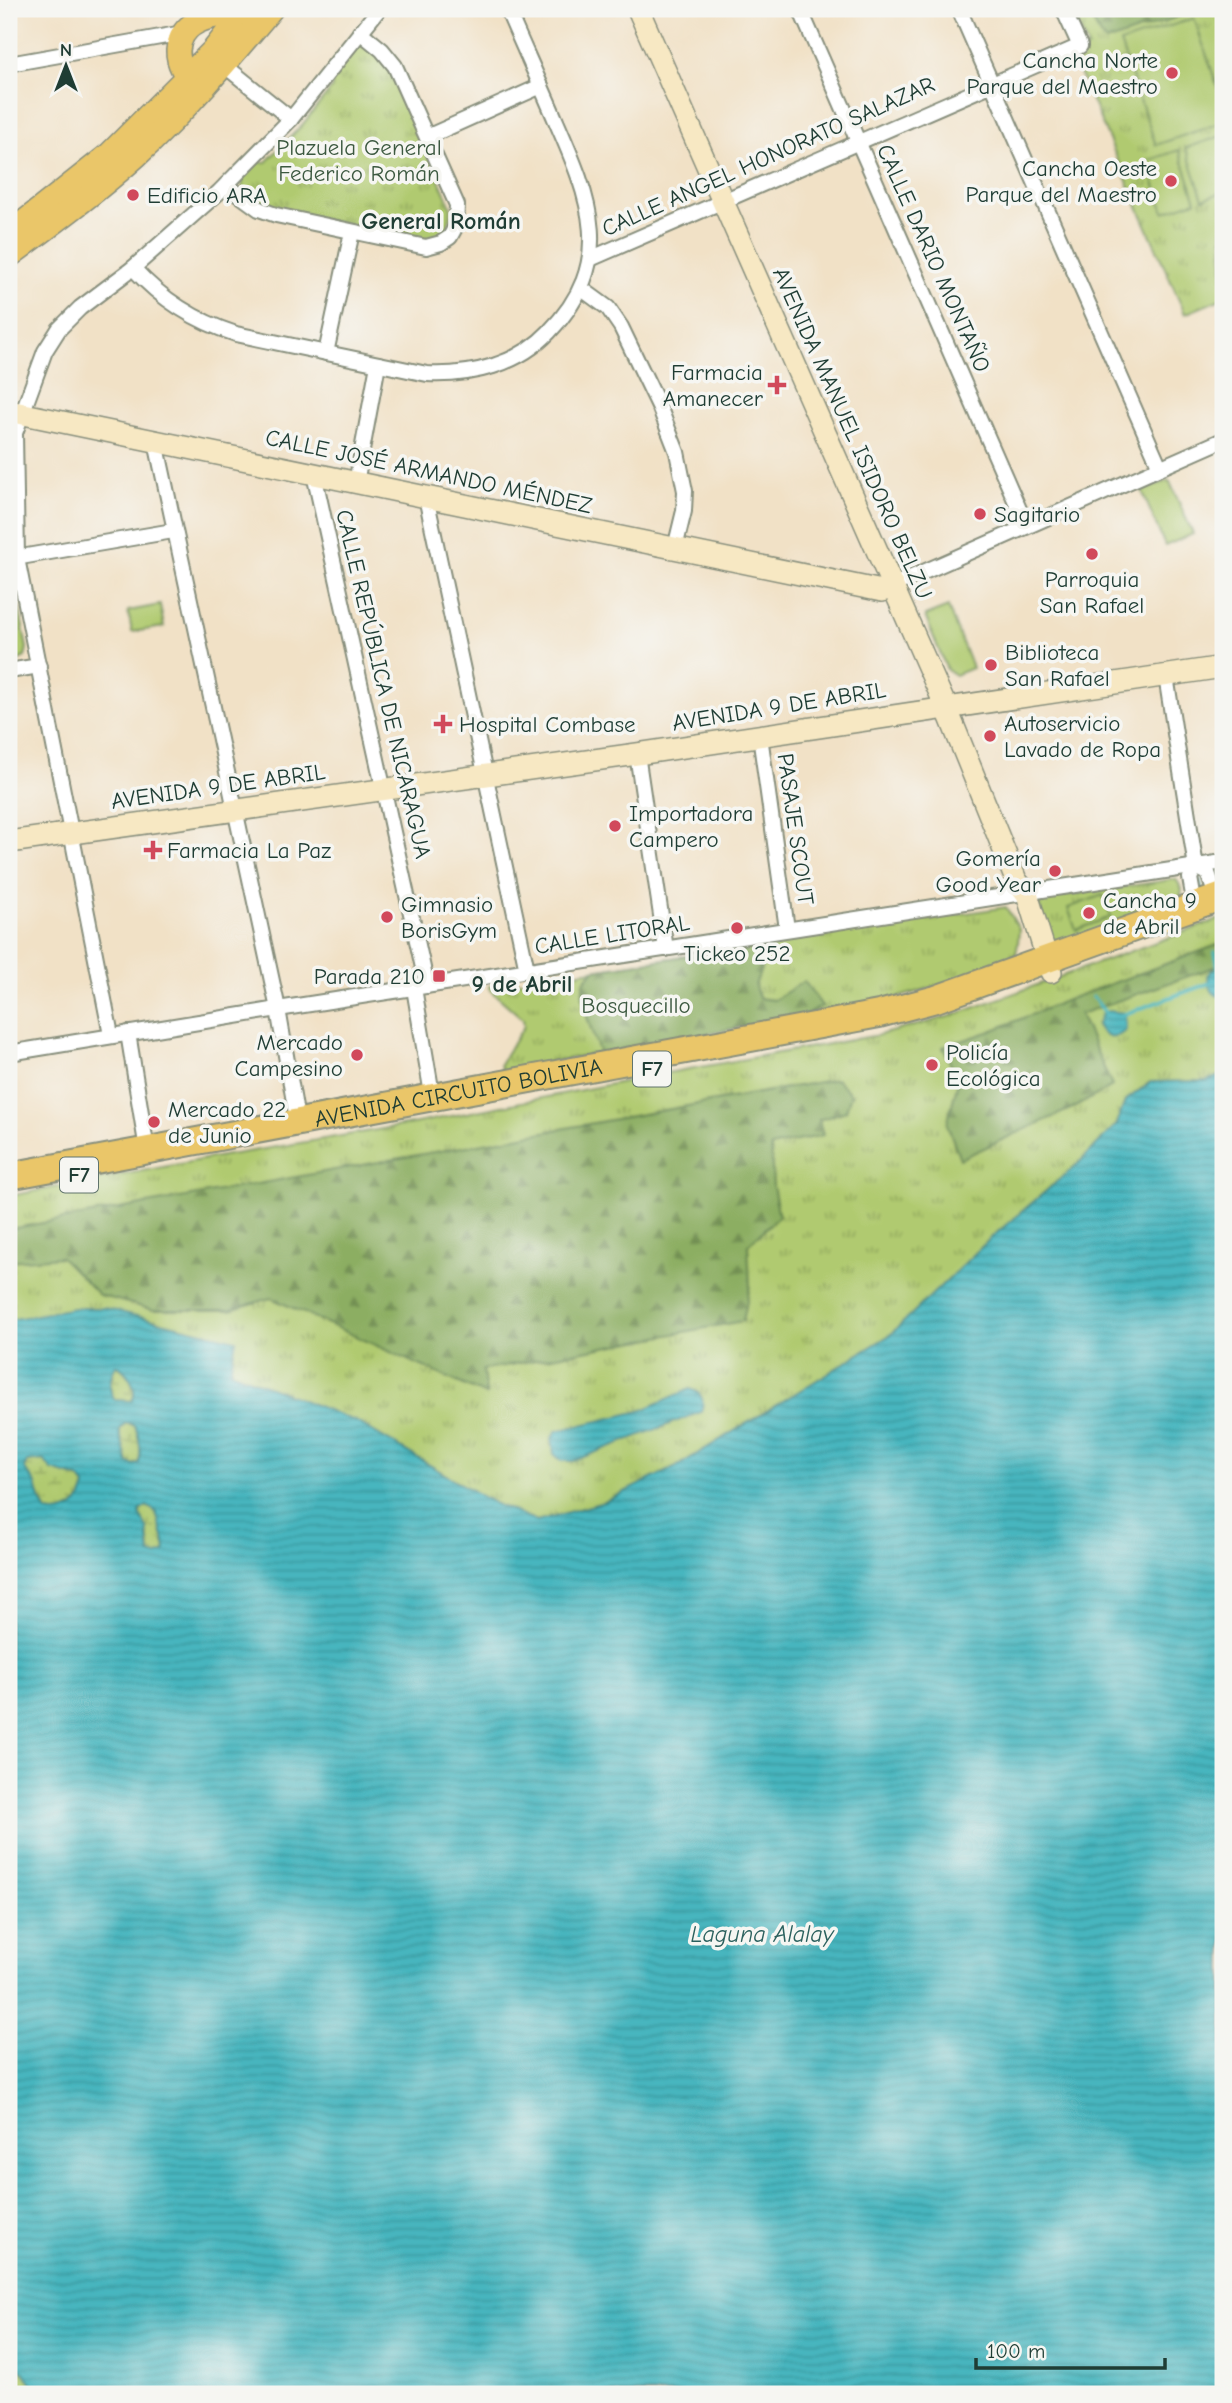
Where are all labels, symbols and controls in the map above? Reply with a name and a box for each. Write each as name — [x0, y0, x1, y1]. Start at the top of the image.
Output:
north arrow — [32, 32, 102, 102]
text: N — [60, 39, 72, 61]
place label: Cancha Norte Parque del Maestro — [967, 47, 1158, 100]
marker: Cancha Norte Parque del Maestro — [1164, 65, 1180, 81]
street label: CALLE ANGEL HONORATO SALAZAR — [598, 71, 939, 242]
park label: Plazuela General Federico Román — [276, 134, 442, 187]
street label: CALLE DARIO MONTAÑO — [871, 140, 996, 376]
place label: Cancha Oeste Parque del Maestro — [966, 155, 1157, 208]
marker: Cancha Oeste Parque del Maestro — [1163, 173, 1179, 189]
place label: Edificio ARA — [147, 182, 267, 209]
marker: Edificio ARA — [125, 187, 141, 203]
district label: General Román — [361, 207, 521, 235]
street label: AVENIDA MANUEL ISIDORO BELZU — [767, 263, 938, 603]
place label: Farmacia Amanecer — [663, 359, 764, 412]
marker: Farmacia Amanecer — [769, 377, 785, 393]
street label: CALLE JOSÉ ARMANDO MÉNDEZ — [263, 424, 595, 519]
place label: Sagitario — [994, 501, 1080, 528]
marker: Sagitario — [972, 506, 988, 522]
street label: CALLE REPÚBLICA DE NICARAGUA — [330, 507, 437, 861]
marker: Parroquia San Rafael — [1084, 546, 1100, 562]
place label: Parroquia San Rafael — [1040, 566, 1144, 619]
place label: Biblioteca San Rafael — [1005, 639, 1110, 692]
marker: Biblioteca San Rafael — [983, 657, 999, 673]
street label: AVENIDA 9 DE ABRIL — [670, 676, 888, 737]
place label: Autoservicio Lavado de Ropa — [1004, 710, 1161, 763]
place label: Hospital Combase — [459, 711, 636, 738]
marker: Hospital Combase — [433, 714, 453, 734]
marker: Autoservicio Lavado de Ropa — [982, 728, 998, 744]
street label: PASAJE SCOUT — [771, 751, 820, 907]
street label: AVENIDA 9 DE ABRIL — [109, 758, 327, 815]
place label: Importadora Campero — [629, 800, 753, 853]
marker: Importadora Campero — [607, 818, 623, 834]
place label: Farmacia La Paz — [167, 837, 331, 864]
marker: Farmacia La Paz — [145, 842, 161, 858]
place label: Gomería Good Year — [936, 845, 1042, 898]
marker: Gomería Good Year — [1047, 863, 1063, 879]
place label: Cancha 9 de Abril — [1103, 887, 1197, 940]
place label: Gimnasio BorisGym — [401, 891, 497, 944]
marker: Cancha 9 de Abril — [1081, 905, 1097, 921]
marker: Gimnasio BorisGym — [379, 909, 395, 925]
street label: CALLE LITORAL — [533, 909, 692, 960]
marker: Tickeo 252 — [729, 920, 745, 936]
place label: Tickeo 252 — [684, 940, 790, 967]
place label: Parada 210 — [314, 963, 425, 990]
marker: Parada 210 — [431, 968, 447, 984]
district label: 9 de Abril — [472, 970, 572, 998]
park label: Bosquecillo — [581, 992, 691, 1019]
place label: Mercado Campesino — [235, 1029, 343, 1082]
place label: Policía Ecológica — [946, 1039, 1041, 1092]
marker: Mercado Campesino — [349, 1047, 365, 1063]
road number: F7 — [633, 1052, 671, 1086]
street label: AVENIDA CIRCUITO BOLIVIA — [312, 1053, 604, 1133]
marker: Policía Ecológica — [924, 1057, 940, 1073]
place label: Mercado 22 de Junio — [168, 1096, 286, 1149]
marker: Mercado 22 de Junio — [146, 1114, 162, 1130]
road number: F7 — [60, 1158, 98, 1192]
water label: Laguna Alalay — [691, 1920, 835, 1948]
scale bar — [976, 2326, 1166, 2370]
text: 100 m — [987, 2339, 1045, 2363]

